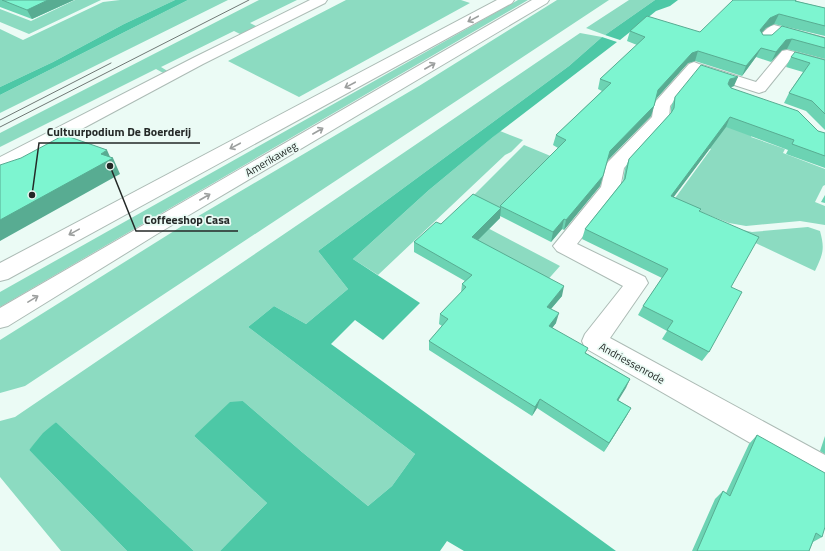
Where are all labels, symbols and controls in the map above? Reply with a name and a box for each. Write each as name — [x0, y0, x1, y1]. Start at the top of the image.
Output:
one-way arrow — [467, 15, 479, 23]
one-way arrow — [424, 62, 435, 70]
one-way arrow — [344, 82, 356, 89]
callout: Cultuurpodium De Boerderij — [39, 119, 200, 143]
text: Cultuurpodium De Boerderij — [47, 122, 191, 141]
one-way arrow — [312, 127, 324, 135]
street label: Amerikaweg — [242, 137, 300, 180]
one-way arrow — [229, 143, 241, 151]
one-way arrow — [199, 192, 211, 200]
callout: Coffeeshop Casa — [136, 207, 238, 231]
text: Coffeeshop Casa — [144, 210, 230, 229]
one-way arrow — [68, 229, 80, 237]
one-way arrow — [27, 294, 39, 302]
street label: Andriessenrode — [596, 338, 668, 388]

